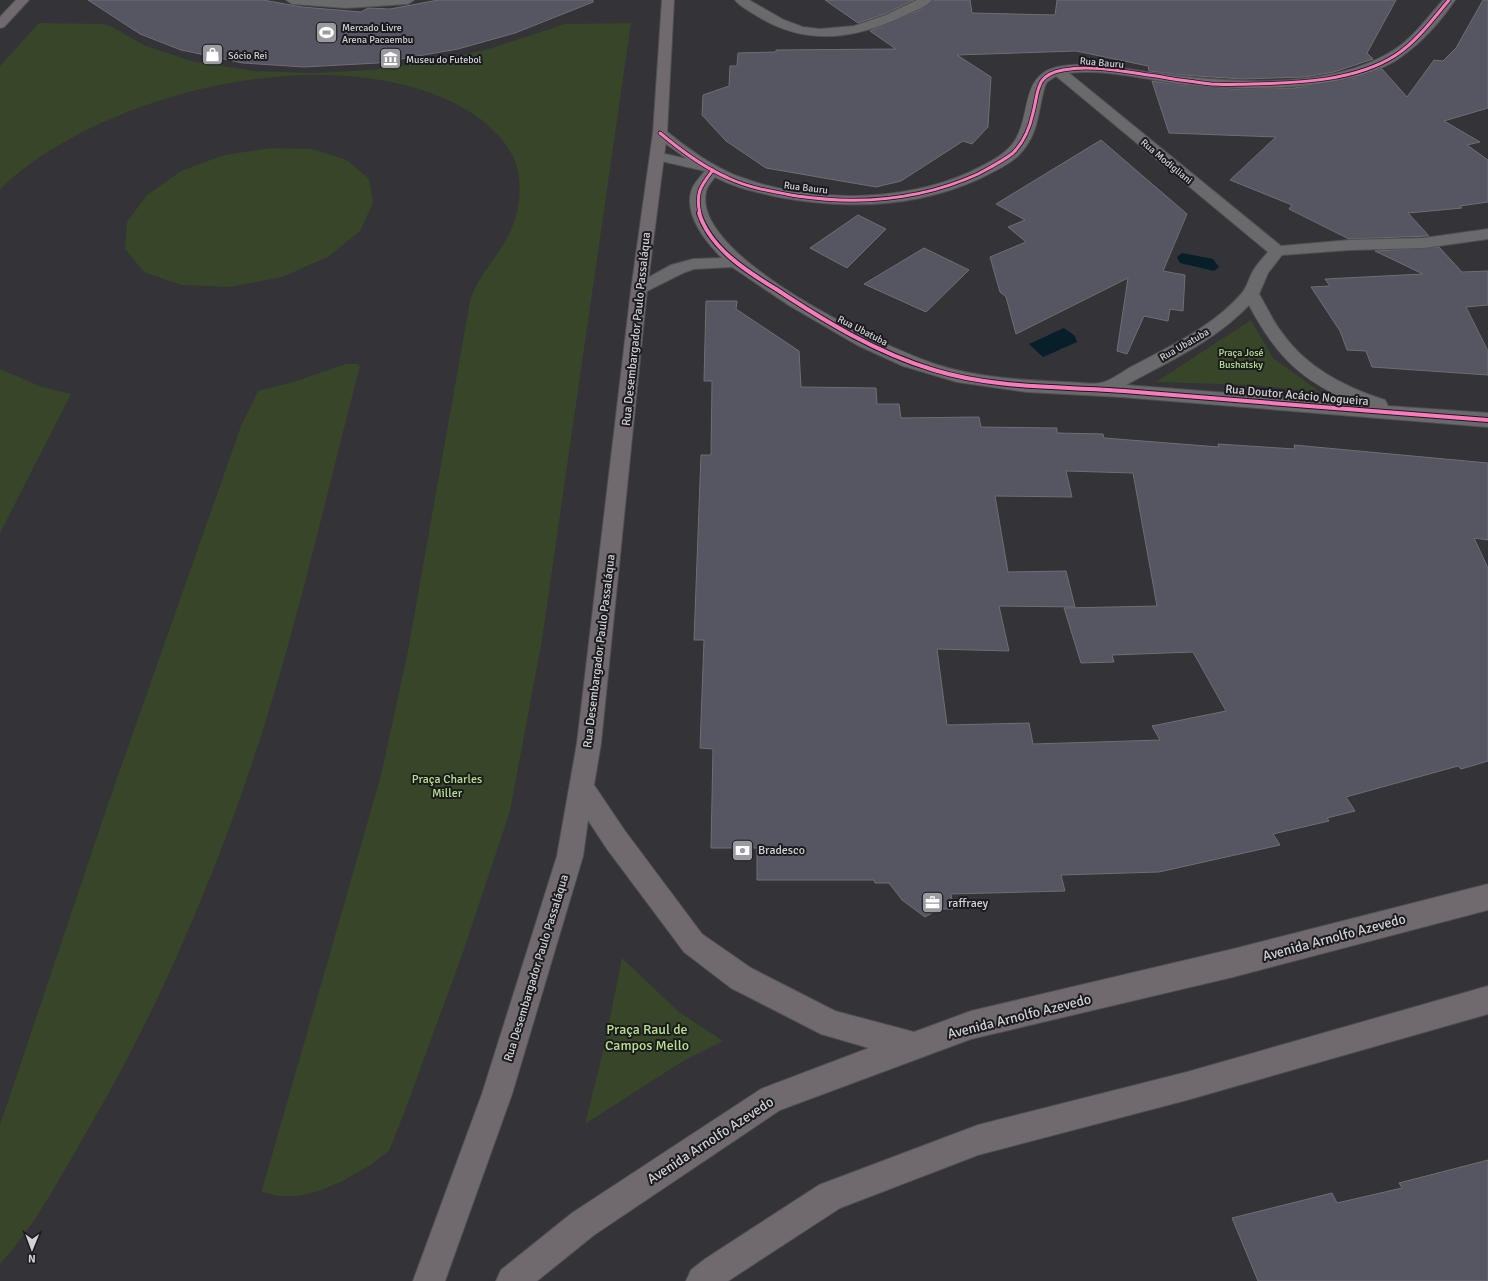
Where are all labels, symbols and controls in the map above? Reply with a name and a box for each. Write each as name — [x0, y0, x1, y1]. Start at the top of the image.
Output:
sports icon: Mercado Livre Arena Pacaembu — [313, 20, 339, 46]
place label: Mercado Livre Arena Pacaembu — [342, 22, 413, 46]
shop icon: Sócio Rei — [199, 42, 225, 68]
museum icon: Museu do Futebol — [378, 46, 404, 72]
place label: Sócio Rei — [228, 50, 267, 62]
place label: Museu do Futebol — [406, 54, 482, 66]
street label: Rua Bauru — [1079, 55, 1124, 71]
street label: Rua Modigliani — [1138, 137, 1195, 187]
street label: Rua Bauru — [783, 179, 829, 197]
street label: Rua Desembargador Paulo Passaláqua — [619, 231, 654, 427]
street label: Rua Ubatuba — [835, 313, 890, 349]
street label: Rua Ubatuba — [1158, 326, 1211, 364]
park label: Praça José Bushatsky — [1218, 347, 1264, 371]
street label: Rua Doutor Acácio Nogueira — [1225, 382, 1369, 409]
street label: Rua Desembargador Paulo Passaláqua — [580, 553, 619, 749]
park label: Praça Charles Miller — [412, 772, 482, 801]
bank icon: Bradesco — [730, 837, 756, 863]
place label: Bradesco — [758, 843, 805, 858]
street label: Rua Desembargador Paulo Passaláqua — [501, 873, 572, 1064]
office icon: raffraey — [919, 890, 945, 916]
place label: raffraey — [948, 896, 989, 911]
street label: Avenida Arnolfo Azevedo — [1261, 910, 1408, 965]
street label: Avenida Arnolfo Azevedo — [946, 990, 1093, 1043]
park label: Praça Raul de Campos Mello — [605, 1021, 689, 1054]
street label: Avenida Arnolfo Azevedo — [644, 1093, 777, 1188]
north arrow — [12, 1229, 52, 1269]
text: N — [28, 1252, 36, 1265]

